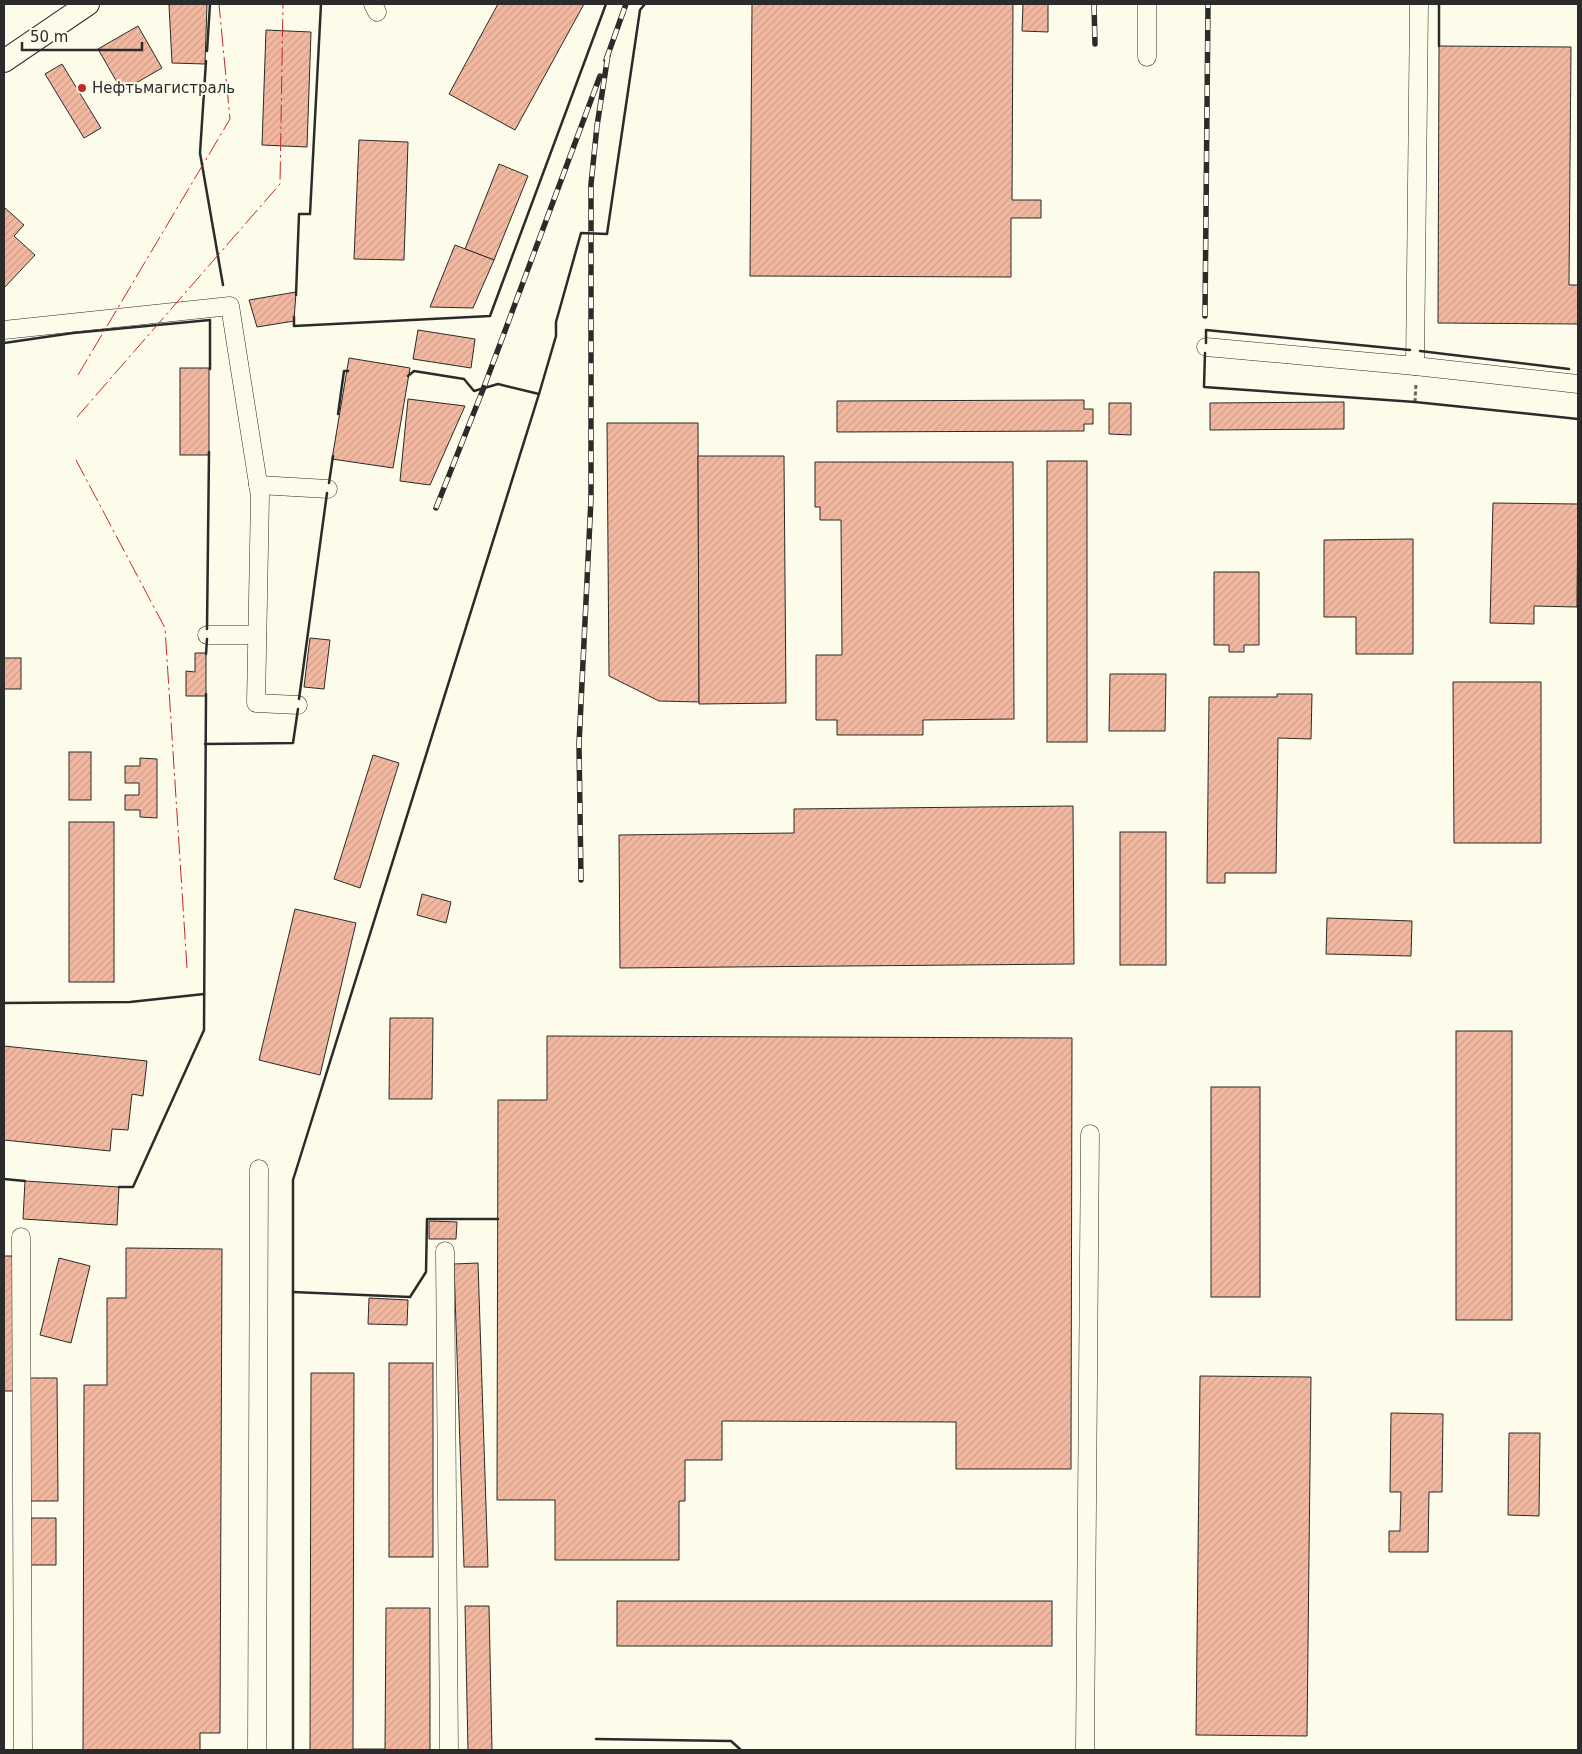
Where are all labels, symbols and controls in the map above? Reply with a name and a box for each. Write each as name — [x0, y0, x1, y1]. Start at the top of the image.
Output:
scale bar — [22, 20, 142, 52]
text: 50 m — [30, 28, 68, 46]
place label: Нефтьмагистраль — [92, 79, 235, 97]
marker: Нефтьмагистраль — [76, 82, 88, 94]

